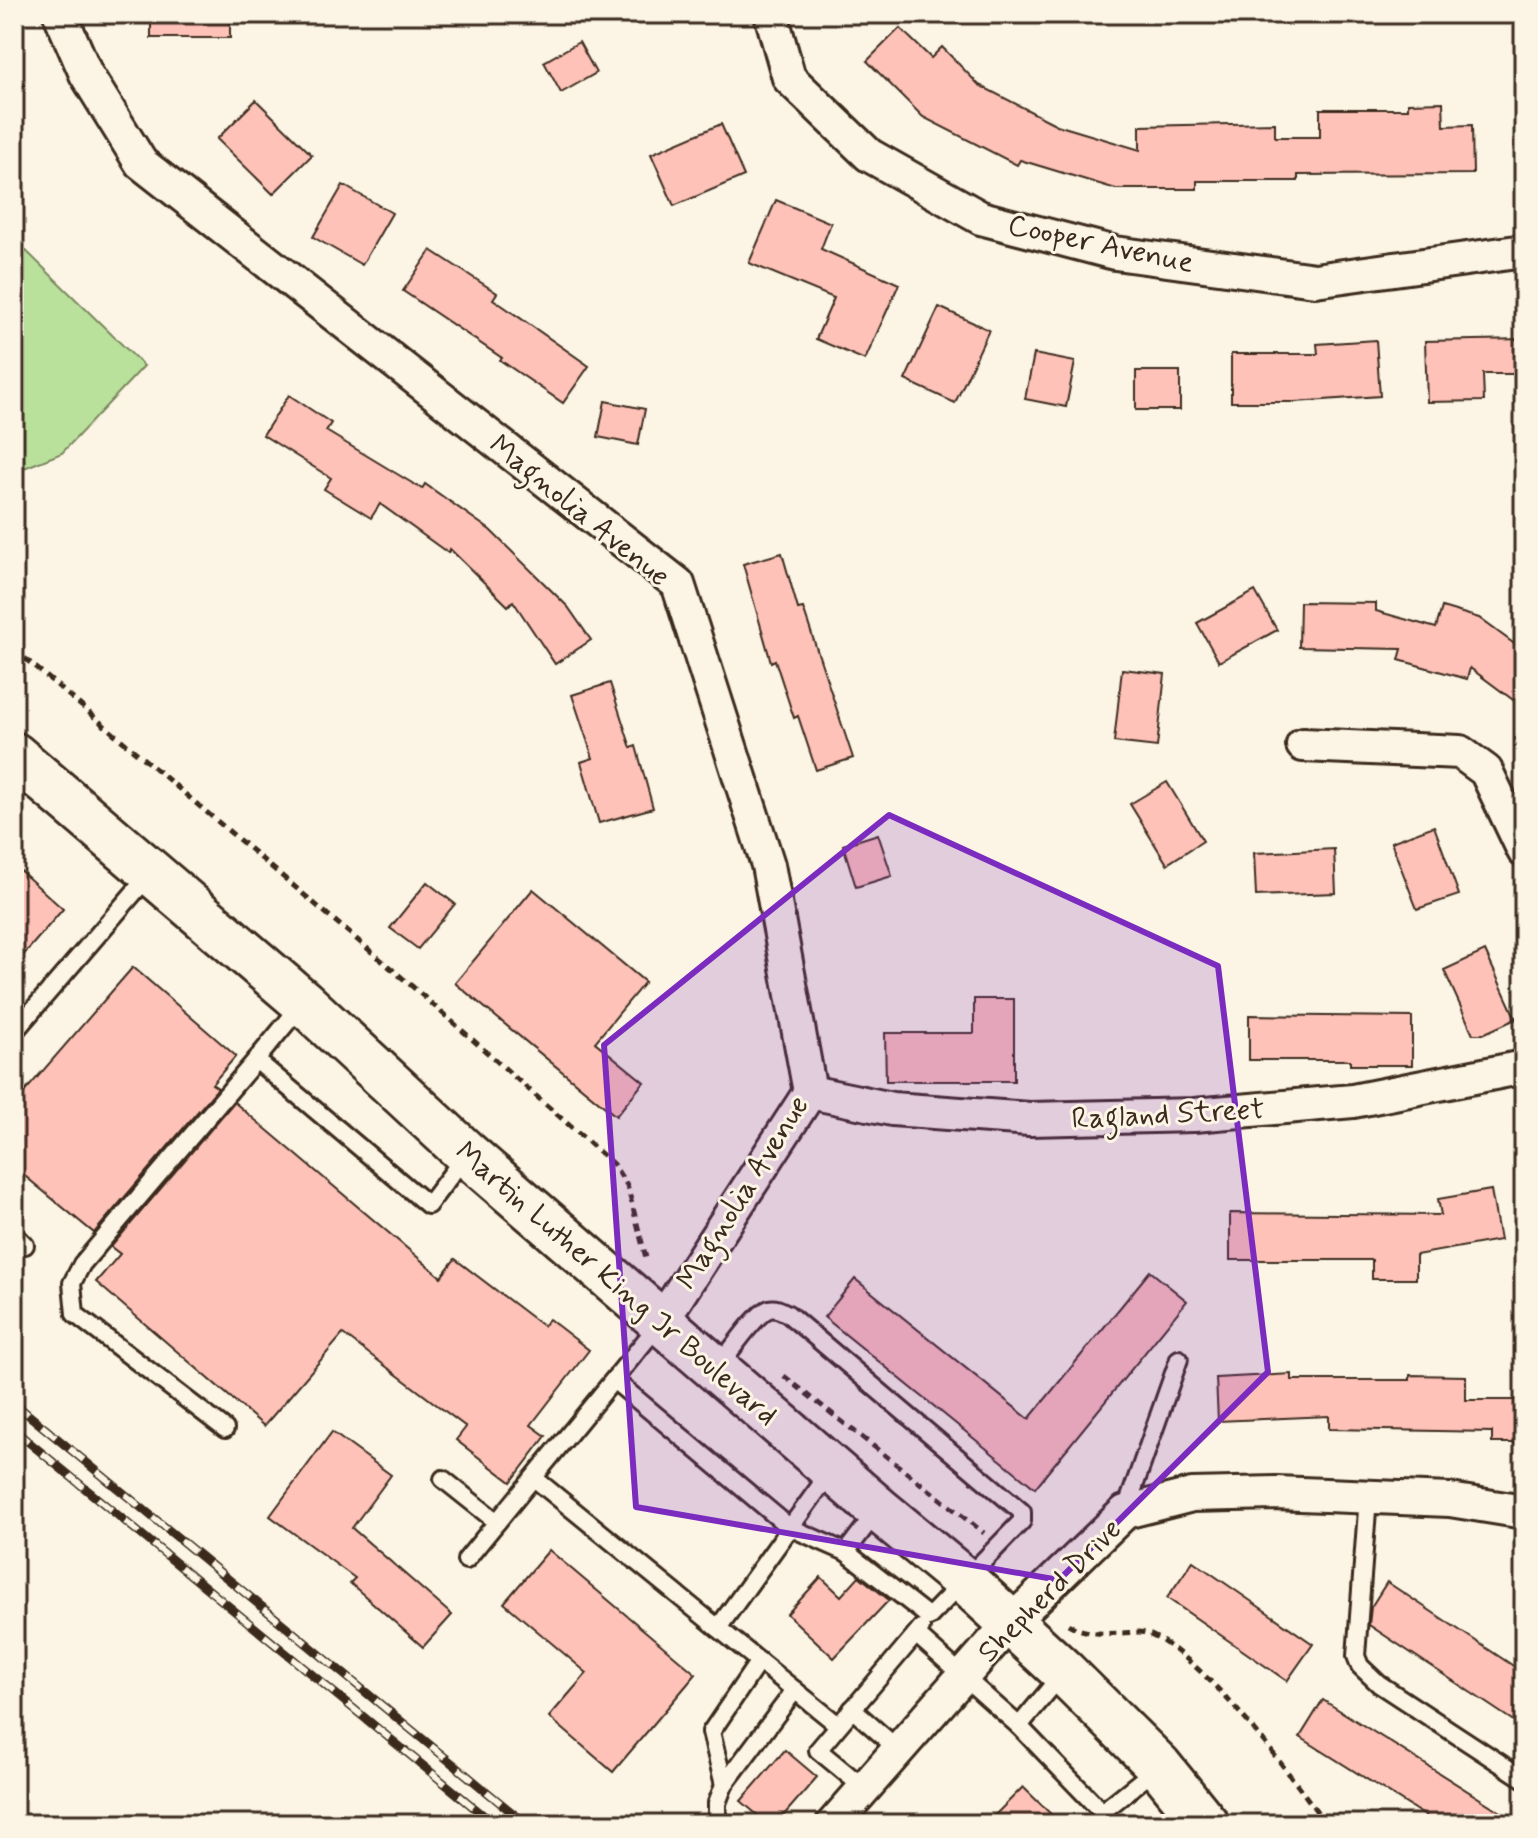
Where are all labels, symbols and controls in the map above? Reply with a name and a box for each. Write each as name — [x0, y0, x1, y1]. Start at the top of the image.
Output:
street label: Cooper Avenue — [1004, 206, 1197, 283]
street label: Magnolia Avenue — [479, 426, 678, 599]
street label: Magnolia Avenue — [668, 1088, 821, 1299]
street label: Ragland Street — [1071, 1090, 1266, 1142]
street label: Martin Luther King Jr Boulevard — [447, 1133, 786, 1435]
street label: Shepherd Drive — [970, 1511, 1131, 1672]

